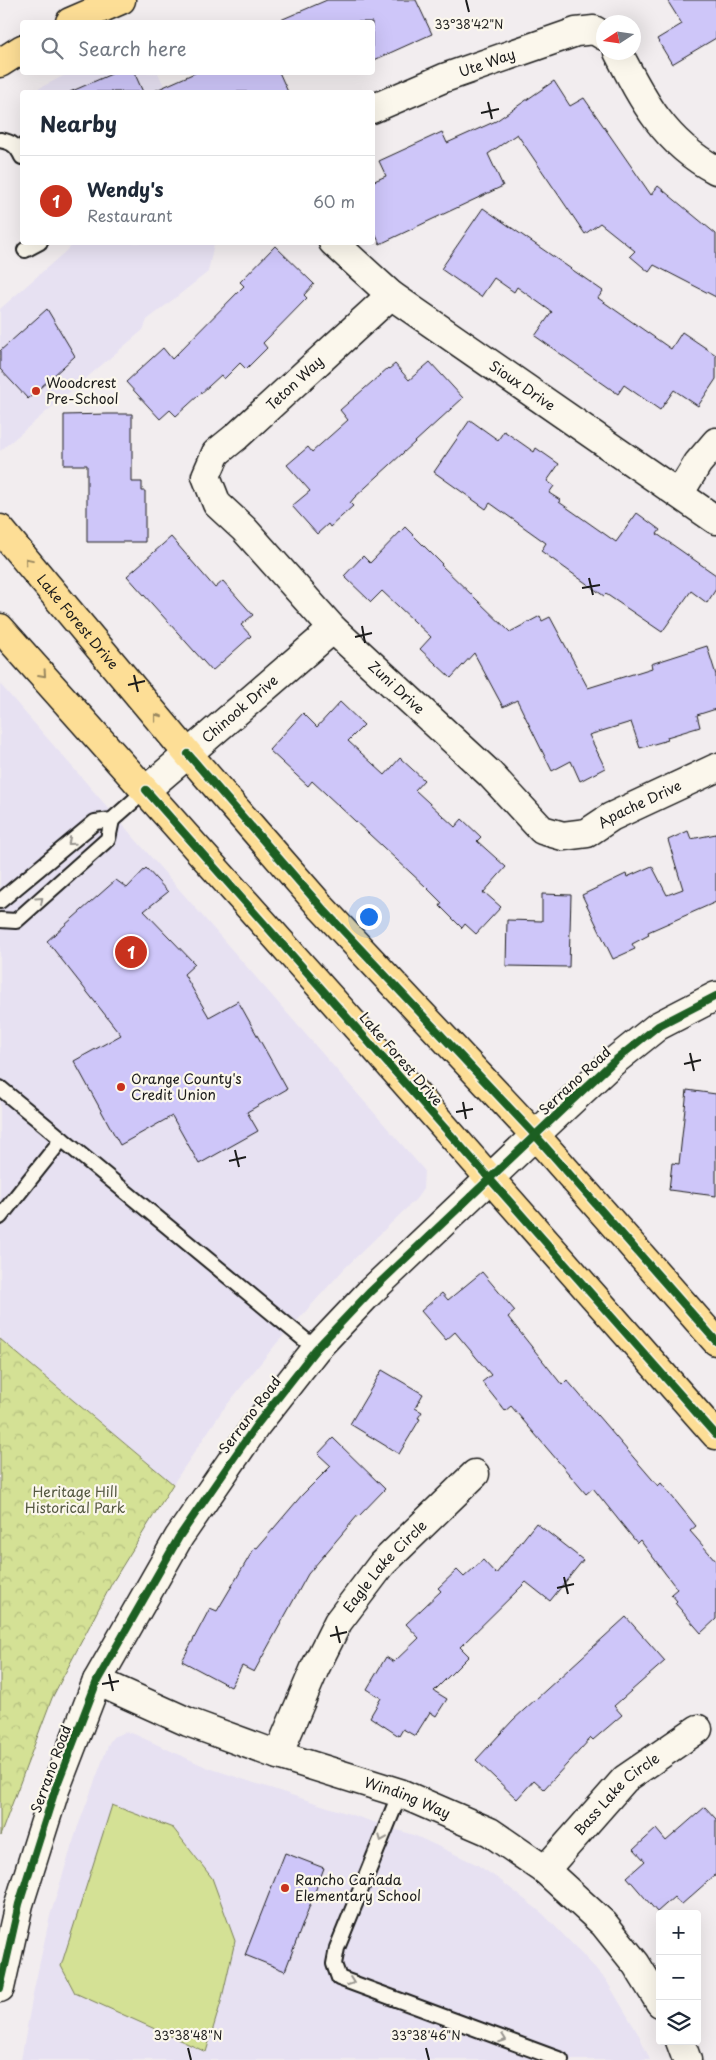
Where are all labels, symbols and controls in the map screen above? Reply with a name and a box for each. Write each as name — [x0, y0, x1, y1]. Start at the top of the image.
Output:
text: 33°38'42"N — [435, 15, 504, 33]
north arrow — [596, 15, 641, 60]
search box — [20, 20, 375, 75]
icon: search — [38, 34, 66, 62]
text: Search here — [78, 34, 187, 62]
street label: Ute Way — [456, 43, 518, 82]
text: Nearby — [40, 107, 117, 139]
text: Wendy's — [87, 175, 164, 203]
text: 1 — [52, 189, 60, 213]
text: 60 m — [313, 189, 355, 213]
text: Restaurant — [87, 203, 173, 227]
street label: Teton Way — [261, 351, 328, 415]
street label: Sioux Drive — [485, 355, 560, 416]
place label: Woodcrest Pre-School — [46, 372, 119, 409]
marker: Woodcrest Pre-School — [30, 385, 42, 397]
one-way arrow — [24, 558, 33, 567]
street label: Lake Forest Drive — [32, 569, 124, 674]
street label: Zuni Drive — [364, 656, 430, 719]
one-way arrow — [37, 669, 46, 678]
street label: Chinook Drive — [197, 670, 282, 748]
one-way arrow — [154, 714, 162, 723]
street label: Apache Drive — [593, 775, 685, 833]
one-way arrow — [68, 836, 77, 845]
one-way arrow — [35, 896, 44, 905]
your location — [356, 904, 382, 930]
pin: 1 — [115, 933, 147, 971]
street label: Lake Forest Drive — [355, 1007, 448, 1110]
street label: Serrano Road — [534, 1042, 615, 1120]
place label: Orange County's Credit Union — [131, 1068, 242, 1105]
marker: Orange County's Credit Union — [115, 1081, 127, 1093]
street label: Serrano Road — [214, 1372, 286, 1458]
park label: Heritage Hill Historical Park — [25, 1481, 126, 1518]
street label: Eagle Lake Circle — [338, 1515, 432, 1617]
street label: Serrano Road — [25, 1722, 76, 1816]
street label: Bass Lake Circle — [569, 1747, 664, 1840]
street label: Winding Way — [362, 1772, 454, 1824]
one-way arrow — [378, 1833, 388, 1842]
place label: Rancho Cañada Elementary School — [295, 1869, 421, 1906]
marker: Rancho Cañada Elementary School — [279, 1882, 291, 1894]
map controls — [656, 1910, 701, 2045]
button: + — [656, 1910, 701, 1955]
button: − — [656, 1955, 701, 2000]
one-way arrow — [346, 1976, 355, 1986]
button: layers — [656, 2000, 701, 2045]
text: 33°38'48"N — [154, 2026, 222, 2044]
text: 33°38'46"N — [391, 2026, 461, 2044]
one-way arrow — [499, 2033, 507, 2043]

